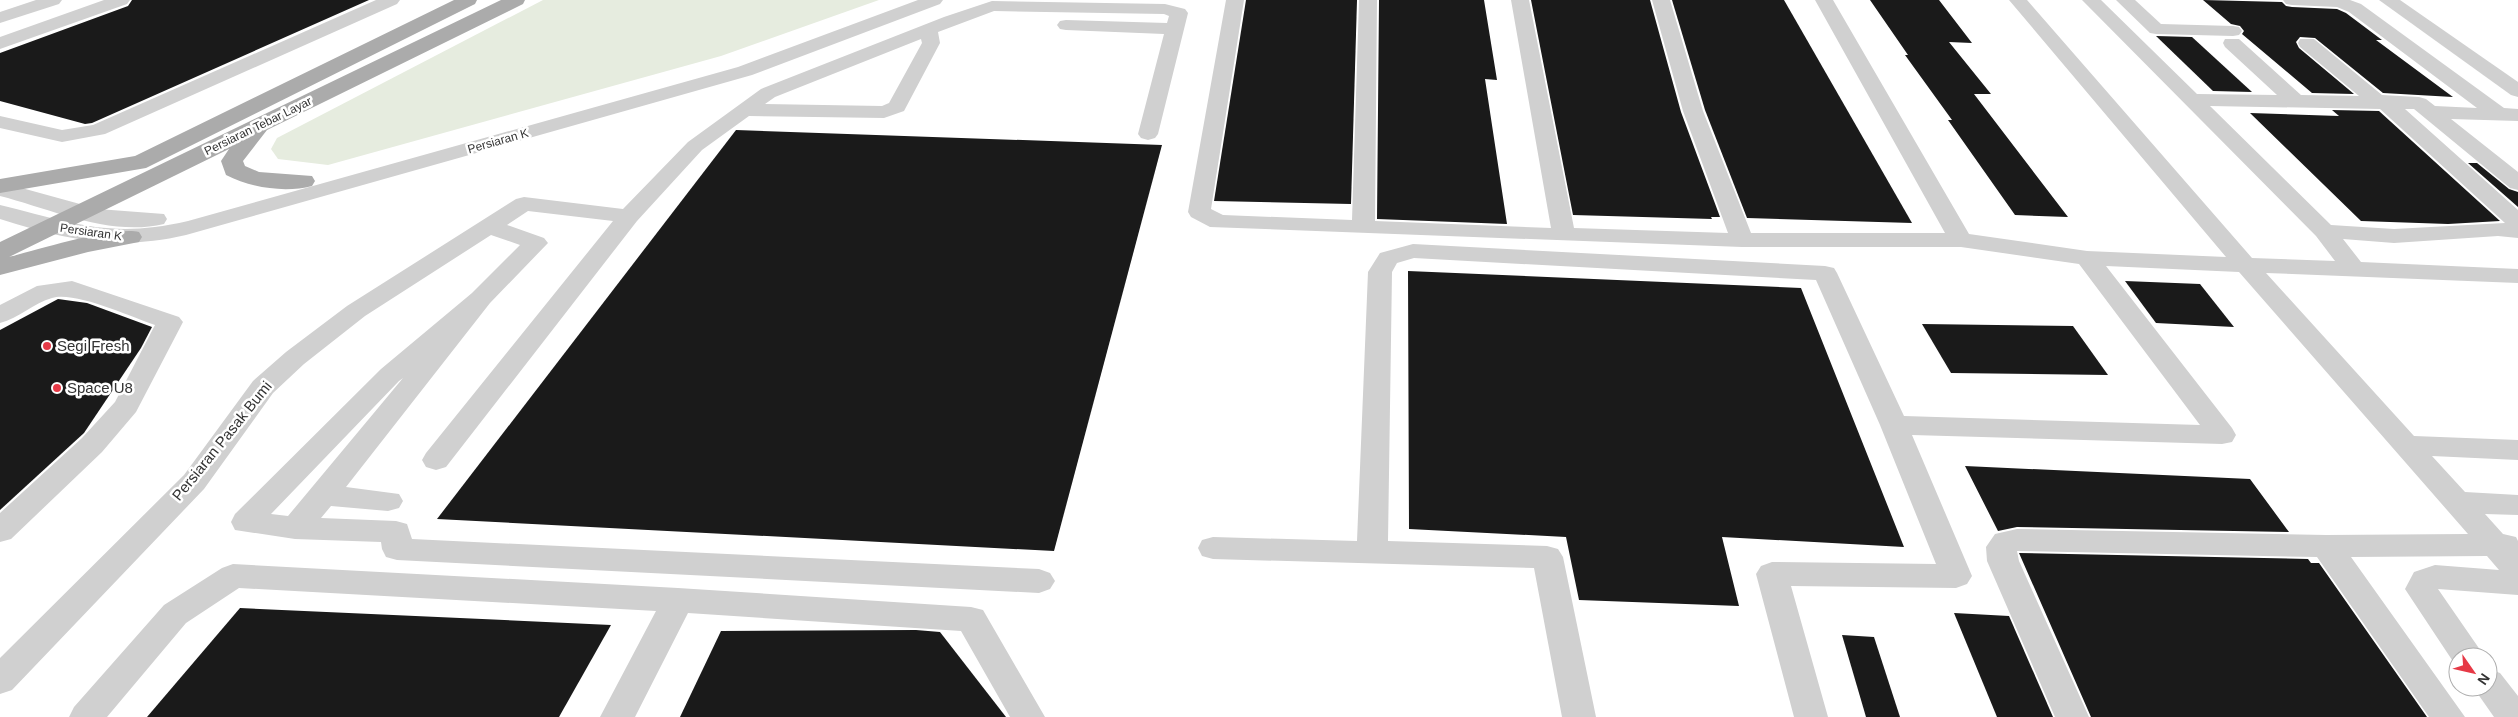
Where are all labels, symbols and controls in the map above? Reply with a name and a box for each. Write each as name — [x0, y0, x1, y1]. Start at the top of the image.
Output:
street label: Persiaran Tebar Layar — [202, 94, 314, 158]
street label: Persiaran K — [466, 126, 530, 156]
street label: Persiaran K — [59, 221, 123, 243]
place label: Segi Fresh — [57, 337, 130, 354]
marker: Segi Fresh — [41, 340, 53, 352]
street label: Persiaran Pasak Bumi — [168, 378, 275, 504]
place label: Space U8 — [67, 379, 133, 396]
marker: Space U8 — [51, 382, 63, 394]
north arrow — [2448, 647, 2498, 697]
text: N — [2474, 671, 2493, 688]

